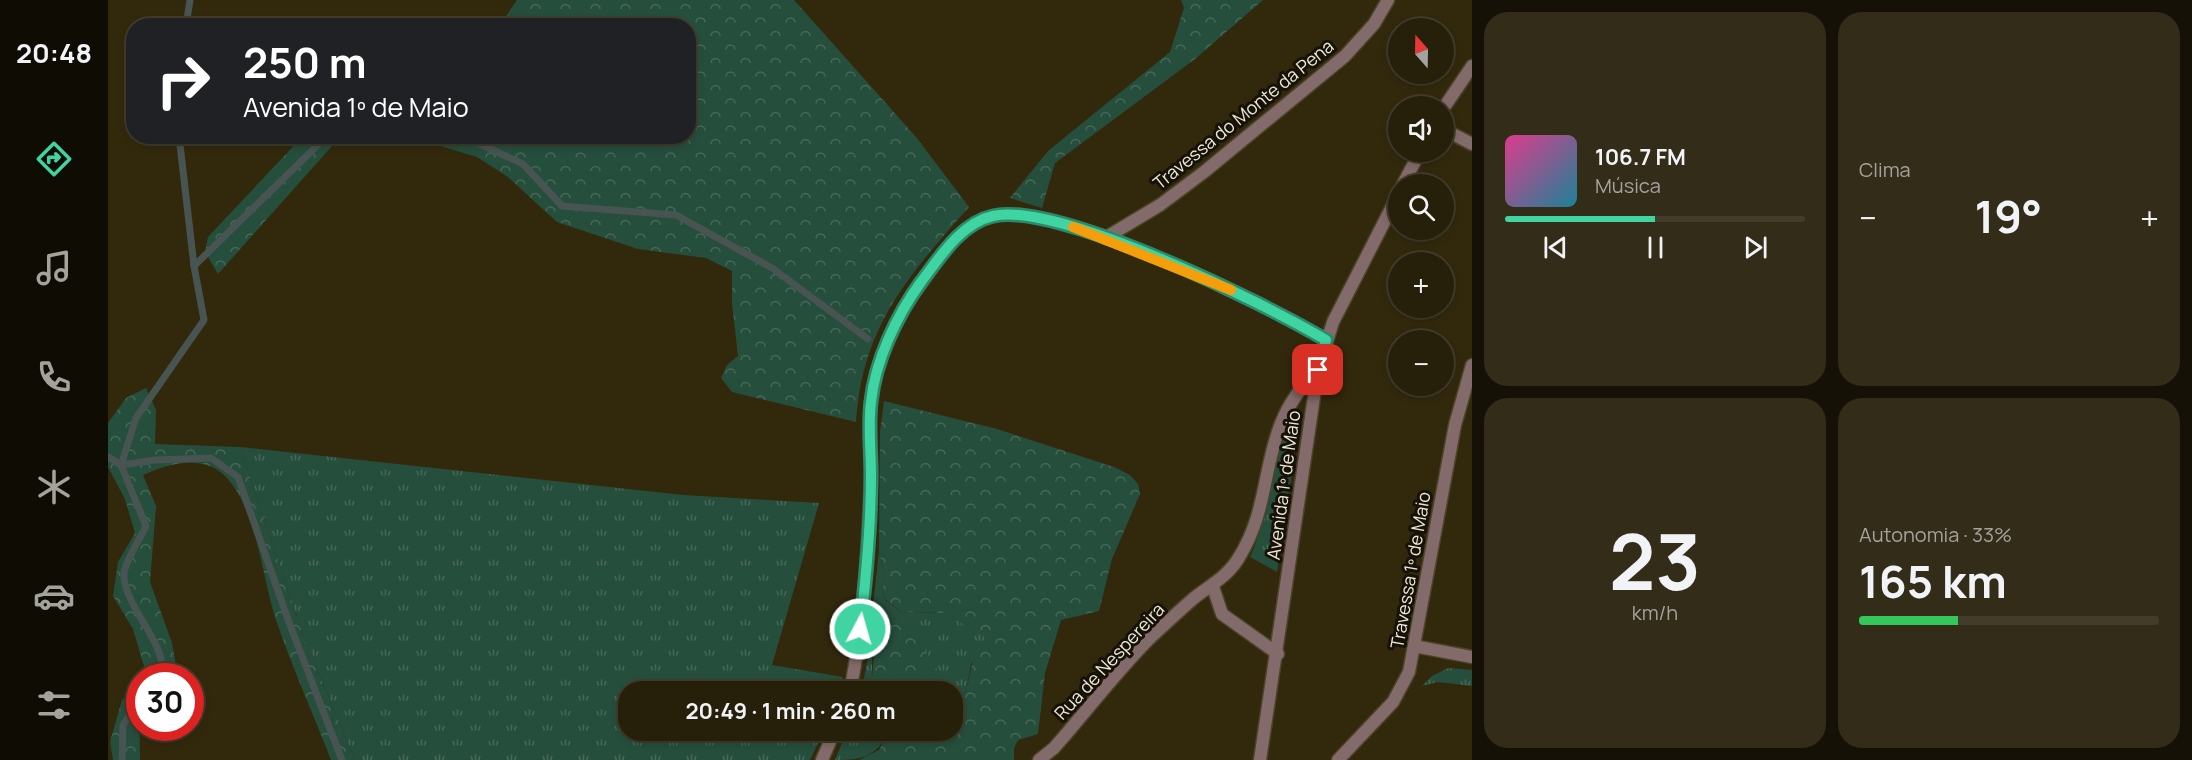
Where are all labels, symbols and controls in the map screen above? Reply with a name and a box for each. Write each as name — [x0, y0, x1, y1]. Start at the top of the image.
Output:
north arrow — [1388, 18, 1454, 84]
map controls — [1388, 18, 1454, 396]
text: 250 m — [243, 33, 366, 91]
text: 20:48 — [16, 34, 92, 71]
street label: Travessa do Monte da Pena — [1148, 34, 1338, 194]
icon: right — [144, 42, 222, 120]
text: Avenida 1º de Maio — [243, 88, 469, 125]
button: sound — [1388, 96, 1454, 162]
icon: directions — [33, 138, 75, 180]
text: 106.7 FM — [1595, 142, 1686, 172]
text: Clima — [1859, 156, 1911, 183]
text: Música — [1595, 172, 1661, 199]
button: search — [1388, 174, 1454, 240]
text: 19° — [1974, 185, 2042, 247]
text: − — [1859, 195, 1877, 240]
text: + — [2140, 195, 2159, 240]
icon: previous — [1539, 231, 1572, 264]
icon: pause — [1639, 231, 1672, 264]
icon: next — [1739, 231, 1772, 264]
icon: music — [33, 247, 75, 289]
button: + — [1388, 252, 1454, 318]
button: − — [1388, 330, 1454, 396]
pin — [1292, 344, 1343, 395]
icon: arrive — [1301, 353, 1334, 386]
icon: phone — [33, 356, 75, 398]
street label: Avenida 1º de Maio — [1261, 409, 1305, 561]
icon: climate — [33, 466, 75, 508]
street label: Travessa 1º de Maio — [1384, 490, 1436, 650]
text: 23 — [1609, 507, 1701, 613]
text: Autonomia · 33% — [1859, 521, 2012, 548]
text: 165 km — [1859, 550, 2007, 612]
icon: car — [33, 575, 75, 617]
position arrow — [828, 597, 892, 661]
street label: Rua de Nespereira — [1049, 598, 1169, 724]
text: km/h — [1632, 599, 1678, 626]
speed limit sign: 30 — [126, 663, 204, 741]
icon: filters — [33, 684, 75, 726]
text: 20:49 · 1 min · 260 m — [685, 696, 896, 726]

